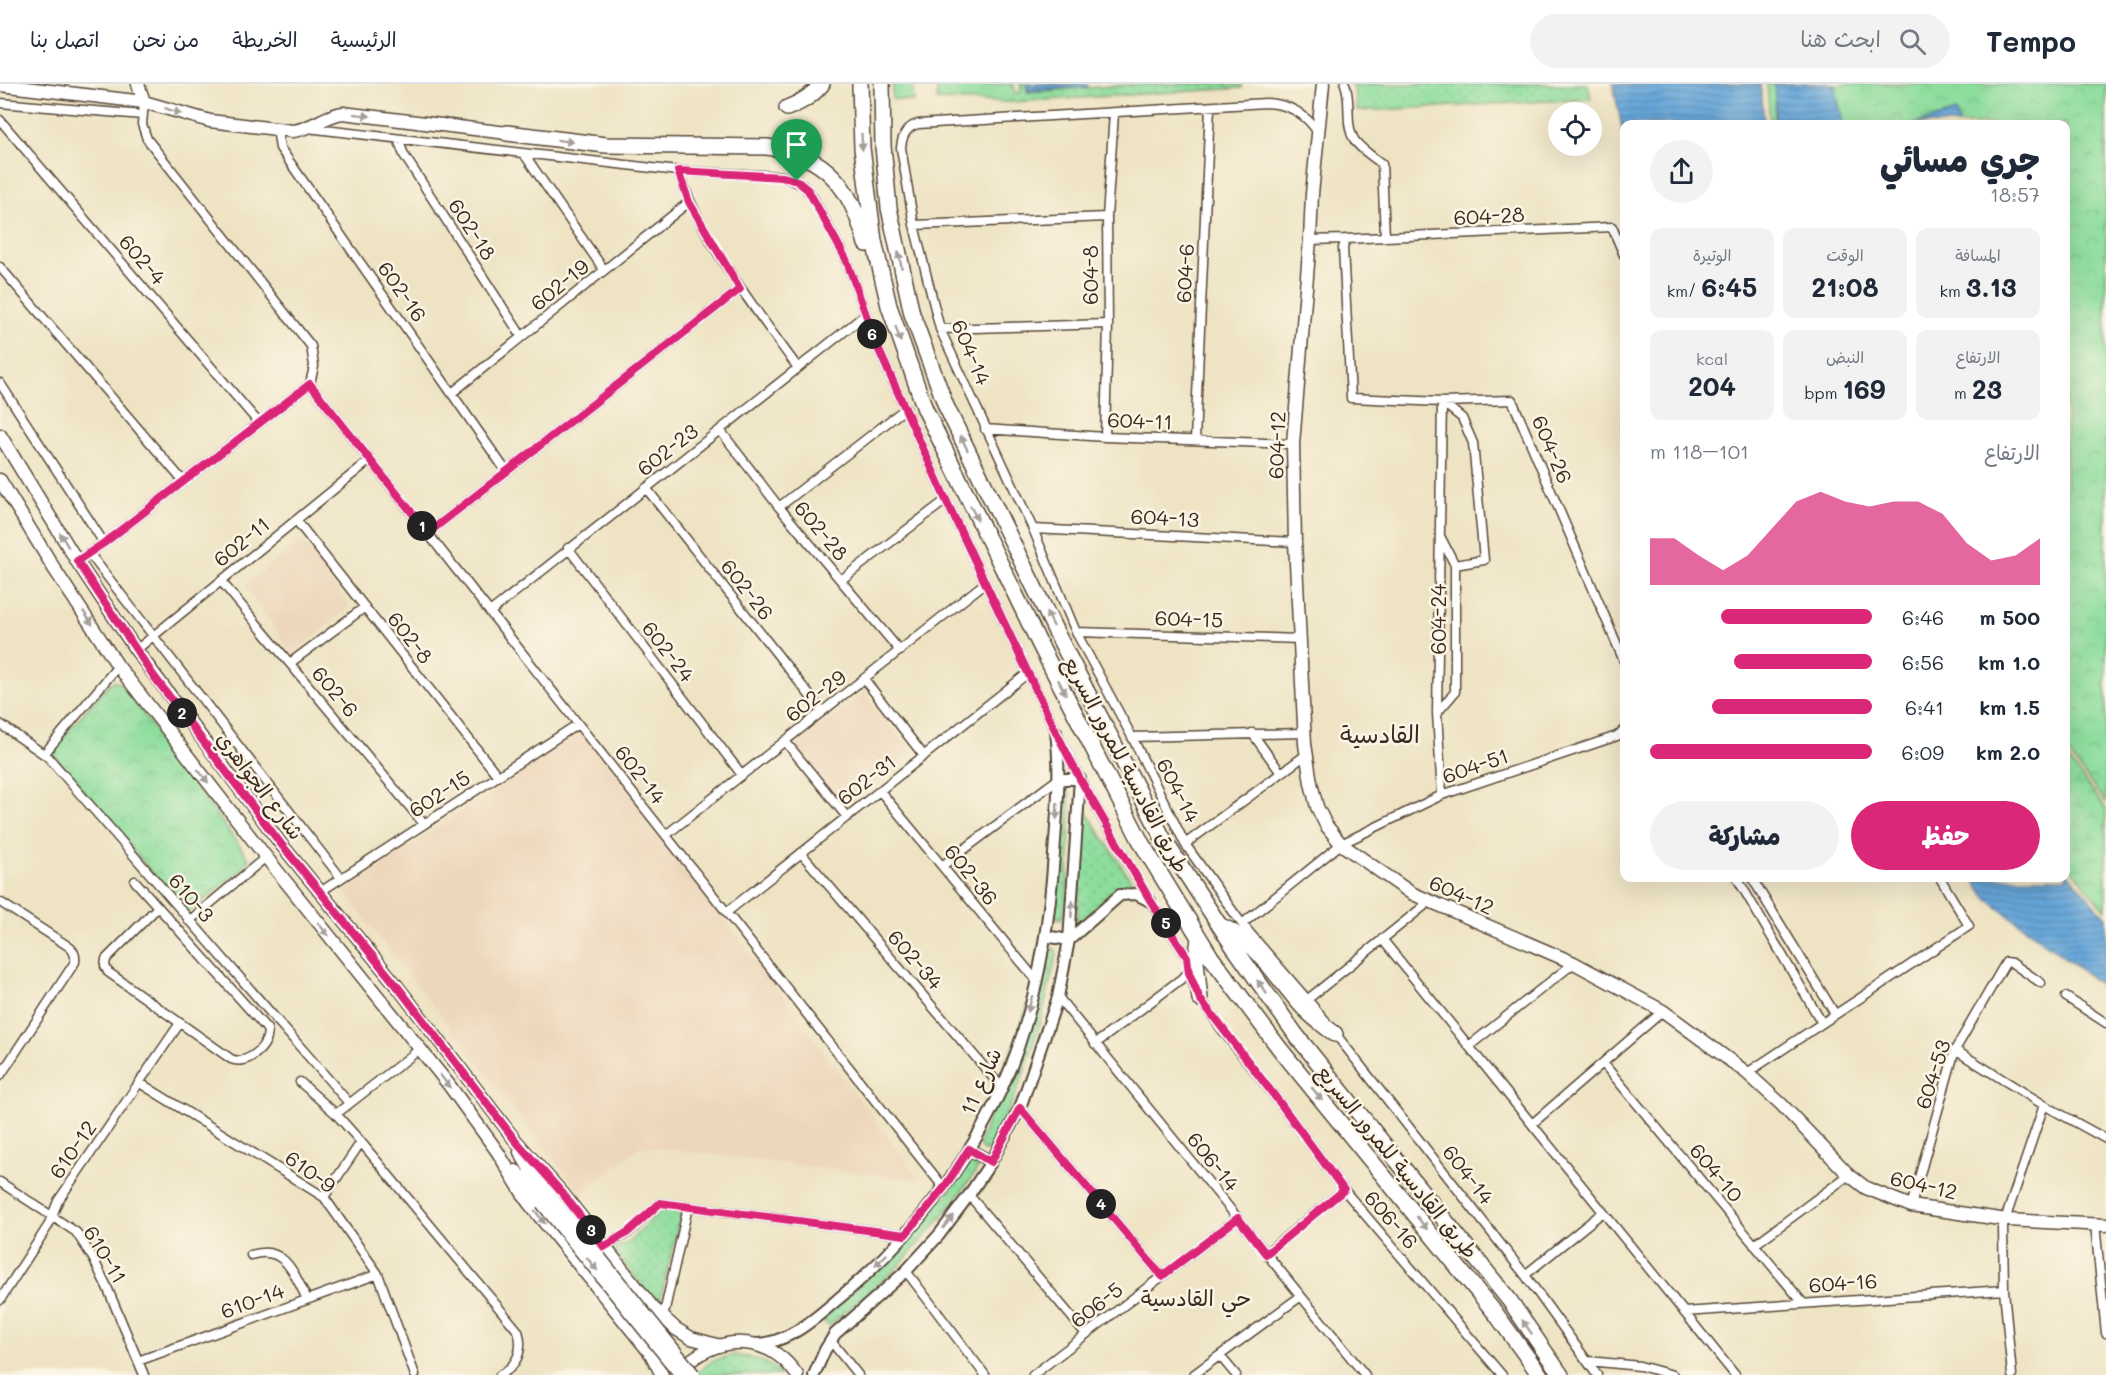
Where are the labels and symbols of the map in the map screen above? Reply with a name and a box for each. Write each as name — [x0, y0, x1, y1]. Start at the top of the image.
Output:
one-way arrow — [164, 106, 182, 116]
one-way arrow — [352, 111, 371, 120]
pin — [771, 119, 822, 181]
one-way arrow — [858, 133, 867, 152]
one-way arrow — [555, 136, 574, 146]
street label: 602-18 — [443, 193, 503, 265]
street label: 604-28 — [1453, 200, 1525, 230]
street label: 602-4 — [114, 228, 173, 290]
street label: 604-6 — [1169, 243, 1199, 303]
street label: 604-8 — [1076, 245, 1103, 305]
one-way arrow — [895, 250, 904, 269]
street label: 602-19 — [524, 252, 594, 316]
street label: 602-16 — [372, 255, 434, 327]
street label: 604-14 — [946, 315, 998, 389]
pin: 6 — [857, 319, 887, 349]
one-way arrow — [894, 325, 903, 343]
street label: 604-11 — [1107, 405, 1173, 435]
street label: 604-12 — [1261, 411, 1291, 479]
street label: 604-26 — [1527, 411, 1579, 487]
street label: 602-23 — [631, 417, 703, 481]
one-way arrow — [960, 435, 969, 452]
street label: 602-28 — [789, 494, 855, 566]
street label: 604-13 — [1130, 502, 1200, 532]
one-way arrow — [970, 504, 979, 521]
street label: 602-11 — [207, 510, 275, 572]
pin: 1 — [407, 511, 437, 541]
one-way arrow — [58, 532, 69, 548]
street label: 602-26 — [716, 553, 780, 625]
street label: 604-24 — [1424, 583, 1451, 654]
street label: 604-15 — [1154, 603, 1224, 633]
street label: 602-8 — [382, 605, 440, 669]
one-way arrow — [82, 610, 94, 626]
one-way arrow — [1045, 610, 1054, 627]
street label: 602-24 — [637, 615, 702, 688]
street label: طريق القادسية للمرور السريع — [1056, 651, 1196, 879]
street label: 602-6 — [307, 660, 365, 722]
street label: 602-29 — [779, 663, 851, 727]
one-way arrow — [1056, 678, 1066, 696]
pin: 2 — [167, 698, 197, 728]
district label: القادسية — [1340, 718, 1420, 749]
street label: شارع الجواهري — [209, 725, 311, 846]
street label: 602-14 — [609, 739, 673, 810]
street label: 604-51 — [1438, 741, 1512, 789]
street label: 602-31 — [831, 747, 901, 811]
street label: 604-14 — [1151, 753, 1207, 827]
street label: 602-15 — [403, 763, 475, 823]
one-way arrow — [196, 768, 208, 783]
one-way arrow — [1053, 802, 1062, 821]
street label: 602-36 — [939, 838, 1005, 910]
street label: 610-3 — [163, 867, 221, 927]
street label: 604-12 — [1425, 868, 1499, 920]
one-way arrow — [1067, 899, 1076, 918]
pin: 5 — [1151, 908, 1181, 938]
one-way arrow — [317, 921, 329, 936]
street label: 602-34 — [883, 923, 950, 995]
one-way arrow — [1256, 980, 1268, 996]
one-way arrow — [1024, 995, 1034, 1013]
street label: 604-53 — [1908, 1036, 1956, 1112]
street label: شارع 11 — [953, 1043, 1010, 1120]
street label: طريق القادسية للمرور السريع — [1309, 1058, 1485, 1265]
one-way arrow — [439, 1073, 452, 1089]
one-way arrow — [1311, 1086, 1324, 1102]
street label: 610-12 — [42, 1115, 102, 1183]
street label: 606-14 — [1182, 1126, 1247, 1197]
street label: 604-10 — [1684, 1137, 1750, 1207]
street label: 604-14 — [1437, 1139, 1501, 1210]
street label: 610-9 — [280, 1144, 342, 1198]
street label: 604-12 — [1888, 1163, 1960, 1205]
street label: 606-16 — [1359, 1184, 1425, 1254]
pin: 4 — [1086, 1189, 1116, 1219]
one-way arrow — [534, 1210, 546, 1225]
pin: 3 — [576, 1215, 606, 1245]
one-way arrow — [942, 1215, 954, 1230]
one-way arrow — [1415, 1215, 1428, 1231]
street label: 610-11 — [78, 1220, 134, 1288]
one-way arrow — [874, 1252, 888, 1266]
one-way arrow — [586, 1257, 598, 1272]
street label: 604-16 — [1808, 1266, 1878, 1298]
street label: 606-5 — [1064, 1275, 1128, 1333]
street label: 610-14 — [217, 1276, 288, 1324]
district label: حي القادسية — [1141, 1283, 1251, 1318]
one-way arrow — [1522, 1319, 1533, 1335]

